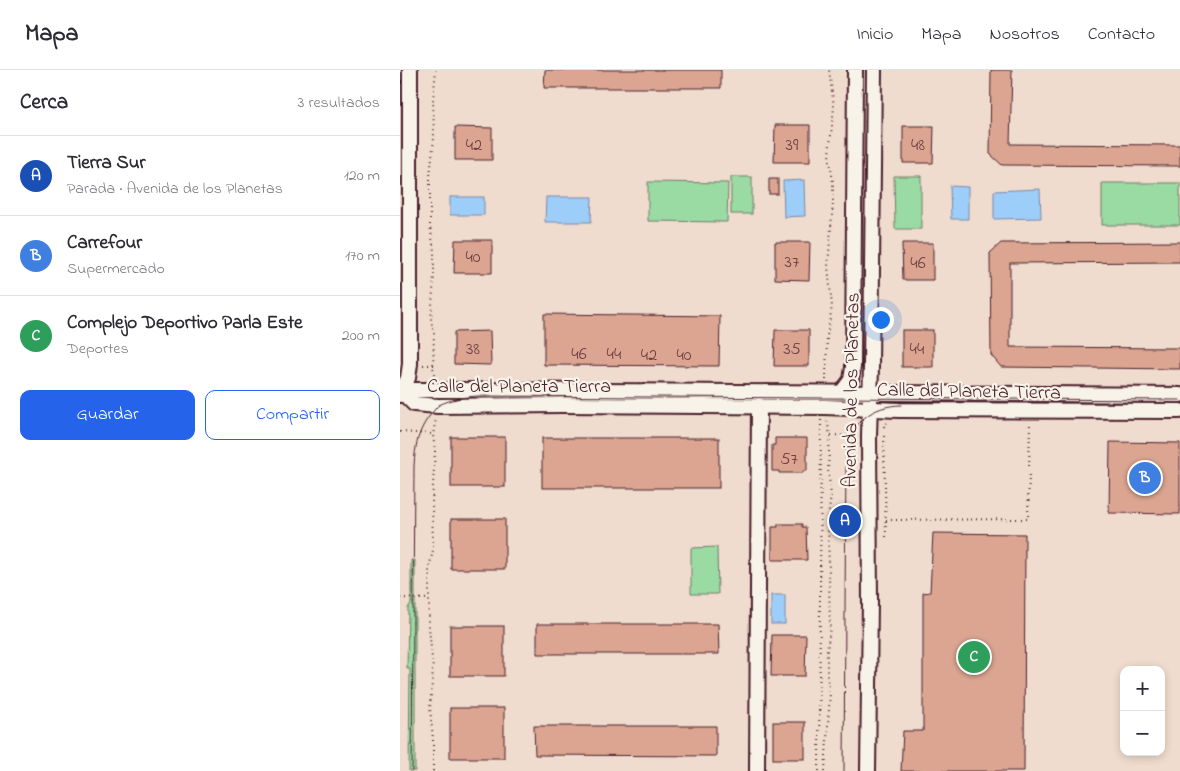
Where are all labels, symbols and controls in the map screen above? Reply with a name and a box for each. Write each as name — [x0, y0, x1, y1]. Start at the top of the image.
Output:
text: Mapa — [25, 17, 79, 52]
text: Inicio — [856, 22, 893, 48]
text: Mapa — [921, 22, 962, 48]
text: Nosotros — [990, 22, 1060, 48]
text: Contacto — [1088, 22, 1155, 48]
text: Cerca — [20, 88, 68, 118]
text: 3 resultados — [298, 91, 380, 115]
house number: 42 — [466, 133, 482, 159]
house number: 39 — [786, 133, 799, 159]
house number: 48 — [911, 133, 925, 159]
text: Tierra Sur — [67, 150, 146, 177]
text: A — [31, 164, 41, 188]
text: 120 m — [344, 164, 380, 188]
text: Parada · Avenida de los Planetas — [67, 177, 283, 201]
text: Carrefour — [67, 230, 142, 257]
text: B — [31, 244, 41, 268]
text: 170 m — [345, 244, 380, 268]
house number: 40 — [465, 245, 481, 271]
house number: 37 — [785, 250, 800, 276]
house number: 46 — [910, 251, 926, 277]
text: Supermercado — [67, 257, 165, 281]
street label: Avenida de los Planetas — [836, 292, 869, 488]
your location — [868, 307, 894, 333]
text: Complejo Deportivo Parla Este — [67, 310, 303, 337]
text: C — [32, 324, 40, 348]
text: 200 m — [342, 324, 380, 348]
text: Deportes — [67, 337, 129, 361]
house number: 38 — [466, 337, 480, 363]
house number: 35 — [783, 337, 801, 363]
house number: 44 — [910, 337, 925, 363]
house number: 46 — [571, 342, 587, 368]
house number: 44 — [607, 342, 622, 368]
house number: 42 — [641, 343, 657, 369]
house number: 40 — [676, 343, 692, 369]
street label: Calle del Planeta Tierra — [427, 373, 611, 402]
street label: Calle del Planeta Tierra — [877, 376, 1061, 409]
button: Guardar — [20, 390, 195, 440]
button: Compartir — [205, 390, 380, 440]
house number: 57 — [780, 447, 798, 473]
pin: B — [1129, 459, 1161, 497]
pin: A — [829, 502, 861, 540]
pin: C — [958, 638, 990, 676]
map controls — [1120, 666, 1165, 756]
button: + — [1120, 666, 1165, 711]
button: − — [1120, 711, 1165, 756]

